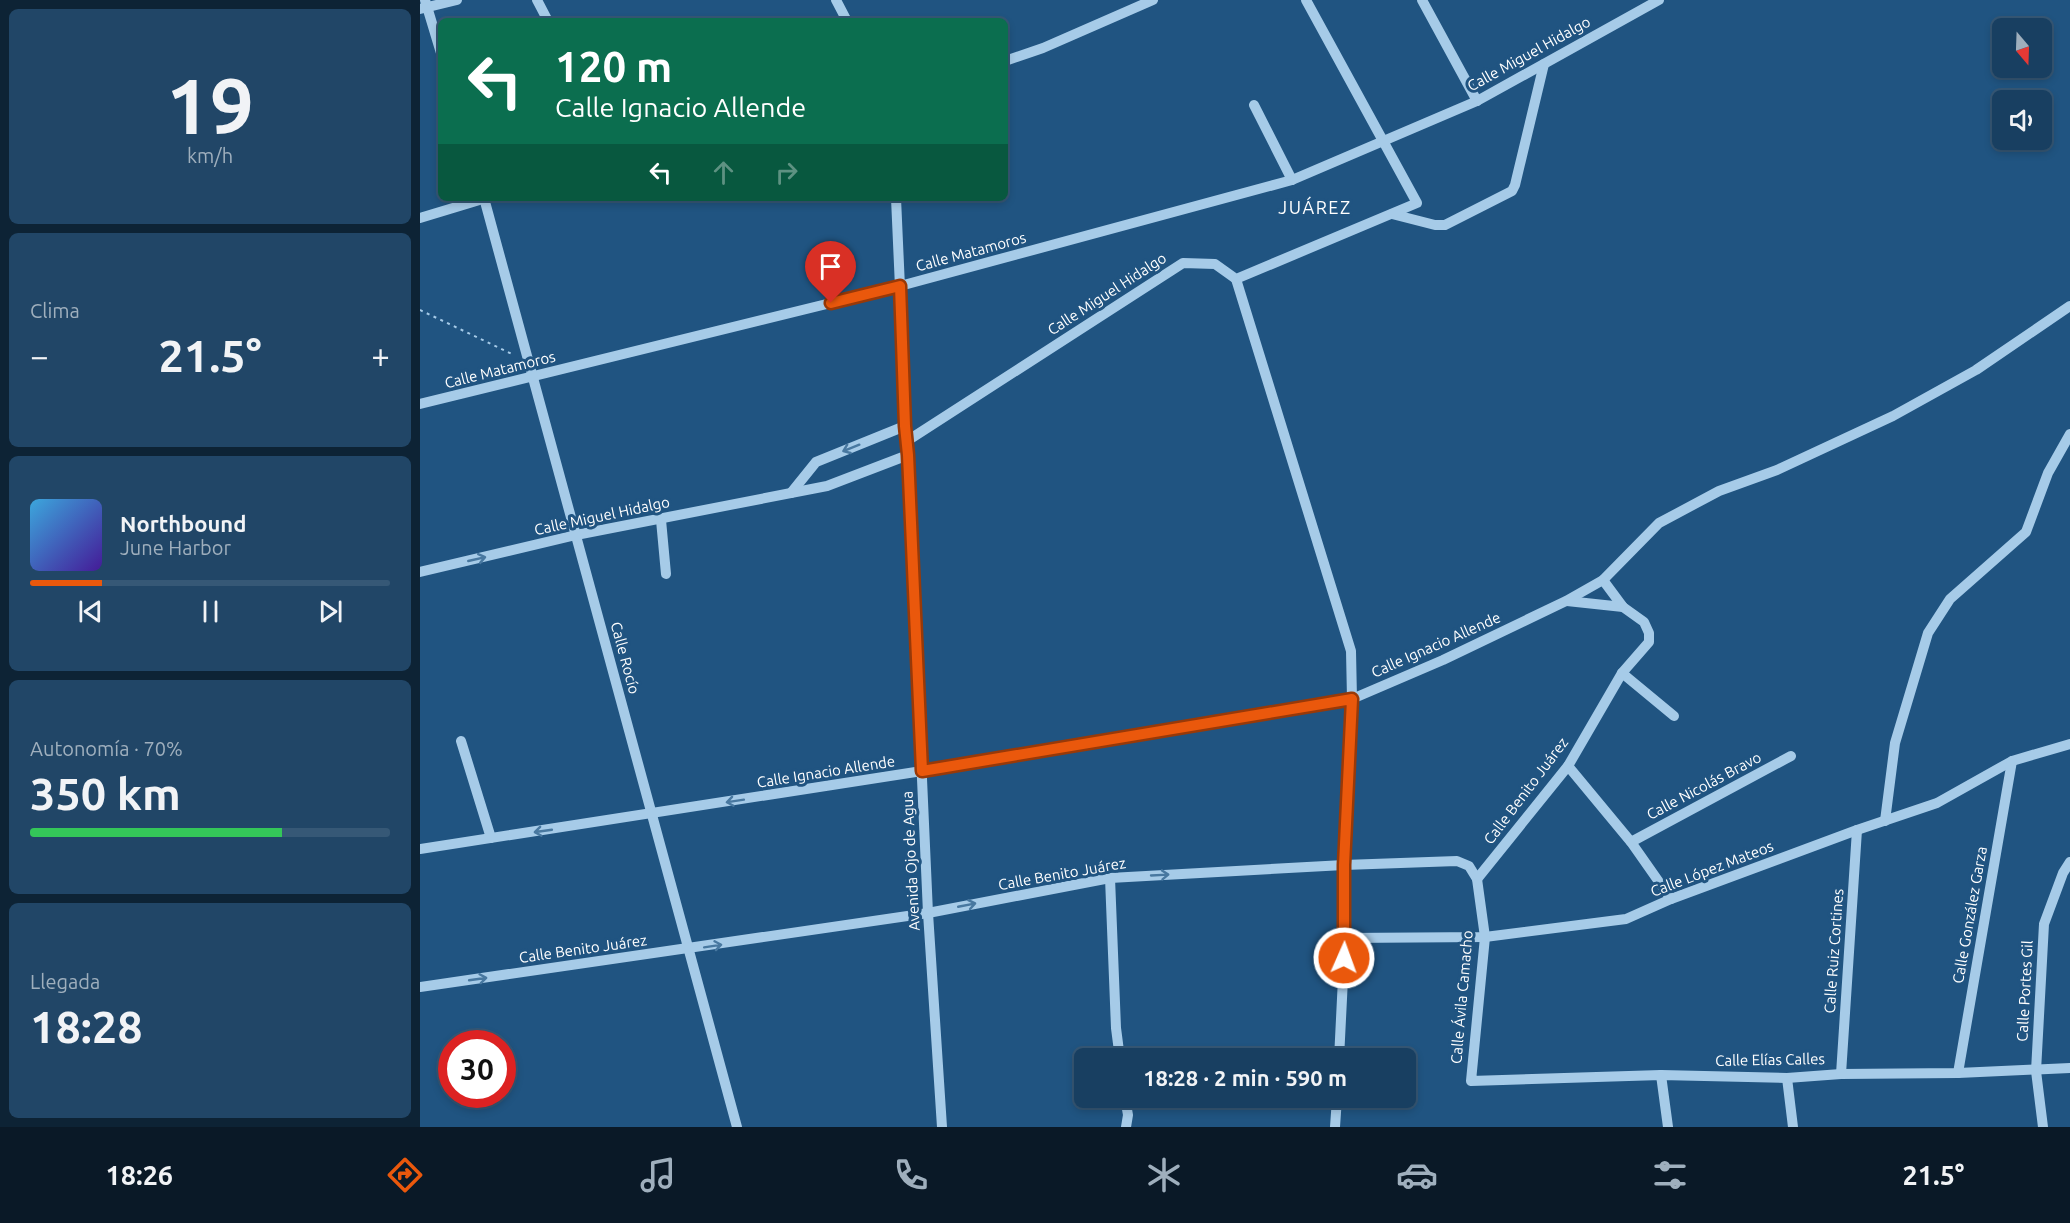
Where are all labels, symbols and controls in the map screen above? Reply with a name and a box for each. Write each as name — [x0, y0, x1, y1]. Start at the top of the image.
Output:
street label: Calle Miguel Hidalgo — [1464, 13, 1593, 94]
north arrow — [1992, 18, 2052, 78]
map controls — [1992, 18, 2052, 150]
icon: left — [456, 42, 534, 120]
text: 120 m — [555, 43, 672, 90]
text: 19 — [166, 61, 254, 149]
button: sound — [1992, 90, 2052, 150]
text: Calle Ignacio Allende — [555, 92, 806, 122]
text: km/h — [187, 144, 233, 167]
icon: left — [644, 156, 677, 189]
icon: ahead — [707, 156, 740, 189]
icon: right — [770, 156, 803, 189]
district label: JUÁREZ — [1278, 196, 1352, 217]
street label: Calle Matamoros — [914, 229, 1028, 274]
pin — [805, 241, 856, 303]
street label: Calle Miguel Hidalgo — [1044, 249, 1169, 338]
icon: arrive — [814, 250, 847, 283]
text: Clima — [30, 299, 80, 322]
text: 21.5° — [158, 330, 262, 381]
text: − — [30, 337, 49, 374]
text: + — [371, 337, 390, 374]
street label: Calle Matamoros — [443, 348, 557, 391]
one-way arrow — [842, 443, 860, 454]
street label: Calle Miguel Hidalgo — [533, 493, 671, 538]
text: Northbound — [120, 511, 246, 536]
text: June Harbor — [120, 536, 231, 559]
one-way arrow — [467, 553, 486, 564]
icon: previous — [74, 595, 107, 628]
icon: pause — [194, 595, 227, 628]
icon: next — [314, 595, 347, 628]
street label: Calle Ignacio Allende — [1369, 608, 1503, 681]
street label: Calle Rocío — [608, 620, 643, 696]
street label: Calle Benito Juárez — [1480, 734, 1571, 847]
text: Autonomía · 70% — [30, 737, 183, 760]
street label: Calle Nicolás Bravo — [1644, 748, 1764, 823]
street label: Calle Ignacio Allende — [756, 752, 896, 791]
text: 350 km — [30, 768, 181, 819]
street label: Avenida Ojo de Agua — [898, 791, 923, 931]
one-way arrow — [726, 796, 746, 807]
one-way arrow — [533, 825, 553, 836]
street label: Calle López Mateos — [1648, 837, 1776, 900]
street label: Calle González Garza — [1949, 845, 1990, 985]
street label: Calle Benito Juárez — [997, 854, 1127, 893]
one-way arrow — [1149, 869, 1169, 880]
street label: Calle Ruiz Cortines — [1821, 888, 1846, 1014]
one-way arrow — [957, 899, 977, 910]
position arrow — [1312, 926, 1376, 990]
street label: Calle Ávila Camacho — [1447, 929, 1476, 1064]
street label: Calle Benito Juárez — [518, 931, 648, 966]
one-way arrow — [702, 940, 722, 951]
street label: Calle Portes Gil — [2013, 940, 2036, 1042]
text: Llegada — [30, 970, 100, 993]
one-way arrow — [468, 973, 487, 984]
text: 18:28 — [30, 1001, 143, 1052]
speed limit sign: 30 — [438, 1030, 516, 1108]
street label: Calle Elías Calles — [1715, 1050, 1825, 1069]
text: 18:28 · 2 min · 590 m — [1143, 1065, 1347, 1090]
icon: directions — [384, 1154, 426, 1196]
icon: music — [637, 1154, 679, 1196]
icon: phone — [890, 1154, 932, 1196]
icon: climate — [1143, 1154, 1185, 1196]
icon: car — [1396, 1154, 1438, 1196]
icon: filters — [1649, 1154, 1691, 1196]
text: 18:26 — [106, 1160, 173, 1190]
text: 21.5° — [1903, 1160, 1964, 1190]

